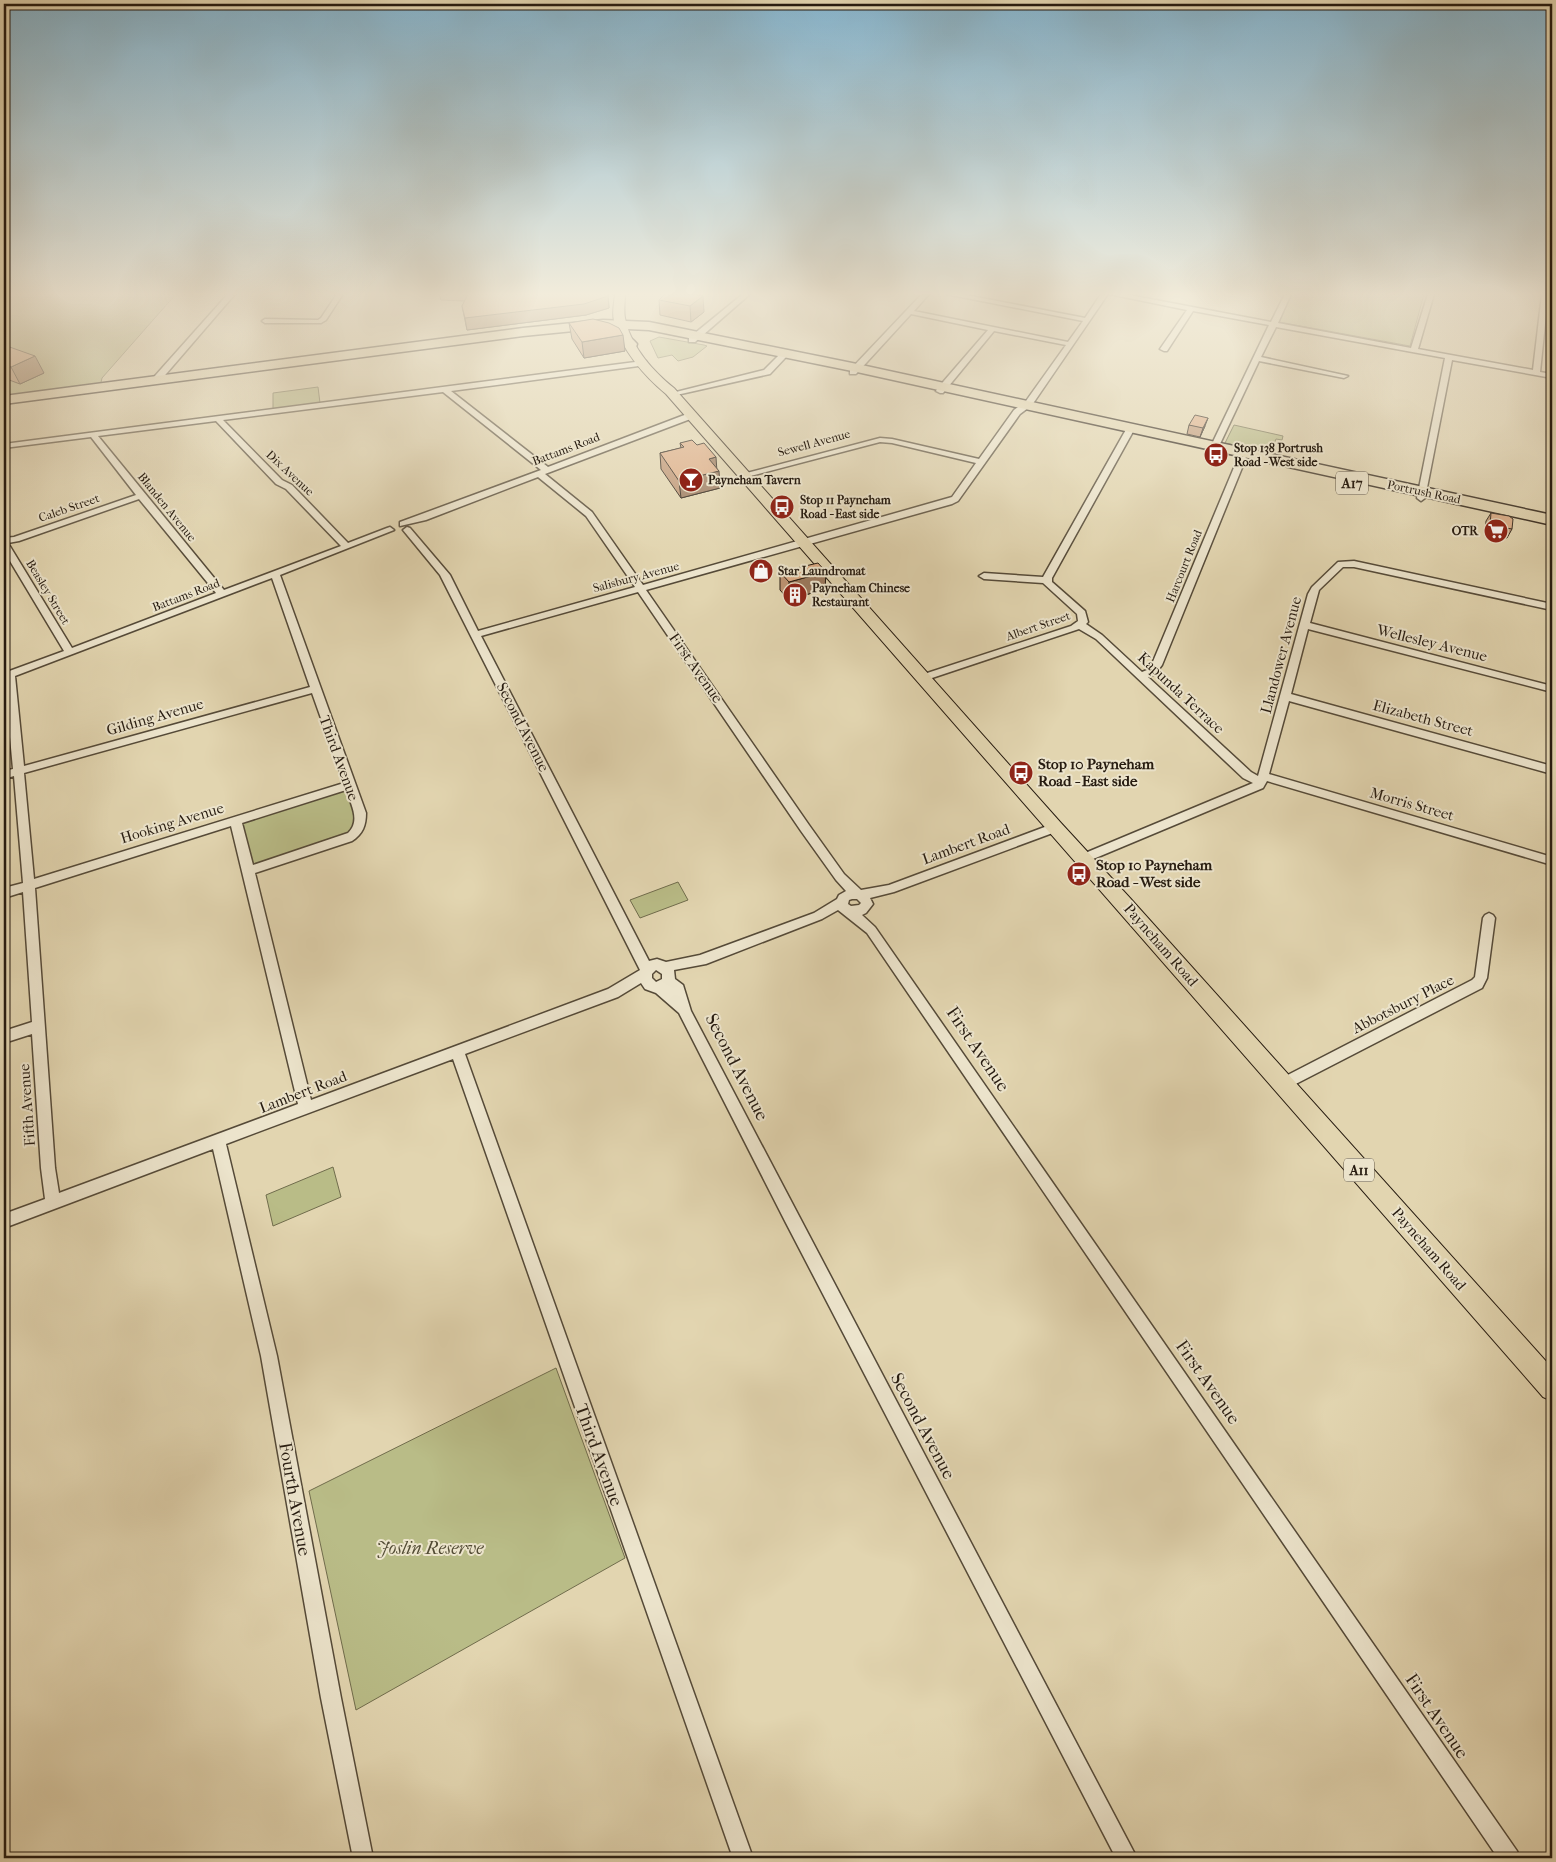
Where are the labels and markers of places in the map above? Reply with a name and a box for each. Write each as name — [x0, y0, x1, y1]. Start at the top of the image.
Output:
place label: Stop 138 Portrush Road - West side — [1234, 441, 1323, 469]
bus stop icon: Stop 138 Portrush Road - West side — [1203, 442, 1229, 468]
bar icon: Payneham Tavern — [678, 467, 704, 493]
place label: Payneham Tavern — [708, 473, 802, 488]
place label: Stop 11 Payneham Road - East side — [800, 493, 892, 521]
bus stop icon: Stop 11 Payneham Road - East side — [769, 494, 795, 520]
supermarket icon: OTR — [1483, 518, 1509, 544]
place label: OTR — [1452, 524, 1479, 538]
shop icon: Star Laundromat — [748, 558, 774, 584]
place label: Star Laundromat — [778, 564, 866, 578]
place label: Payneham Chinese Restaurant — [812, 581, 910, 609]
building icon: Payneham Chinese Restaurant — [782, 582, 808, 608]
place label: Stop 10 Payneham Road - East side — [1038, 755, 1155, 790]
bus stop icon: Stop 10 Payneham Road - East side — [1008, 760, 1034, 786]
place label: Stop 10 Payneham Road - West side — [1096, 856, 1213, 891]
bus stop icon: Stop 10 Payneham Road - West side — [1066, 861, 1092, 887]

